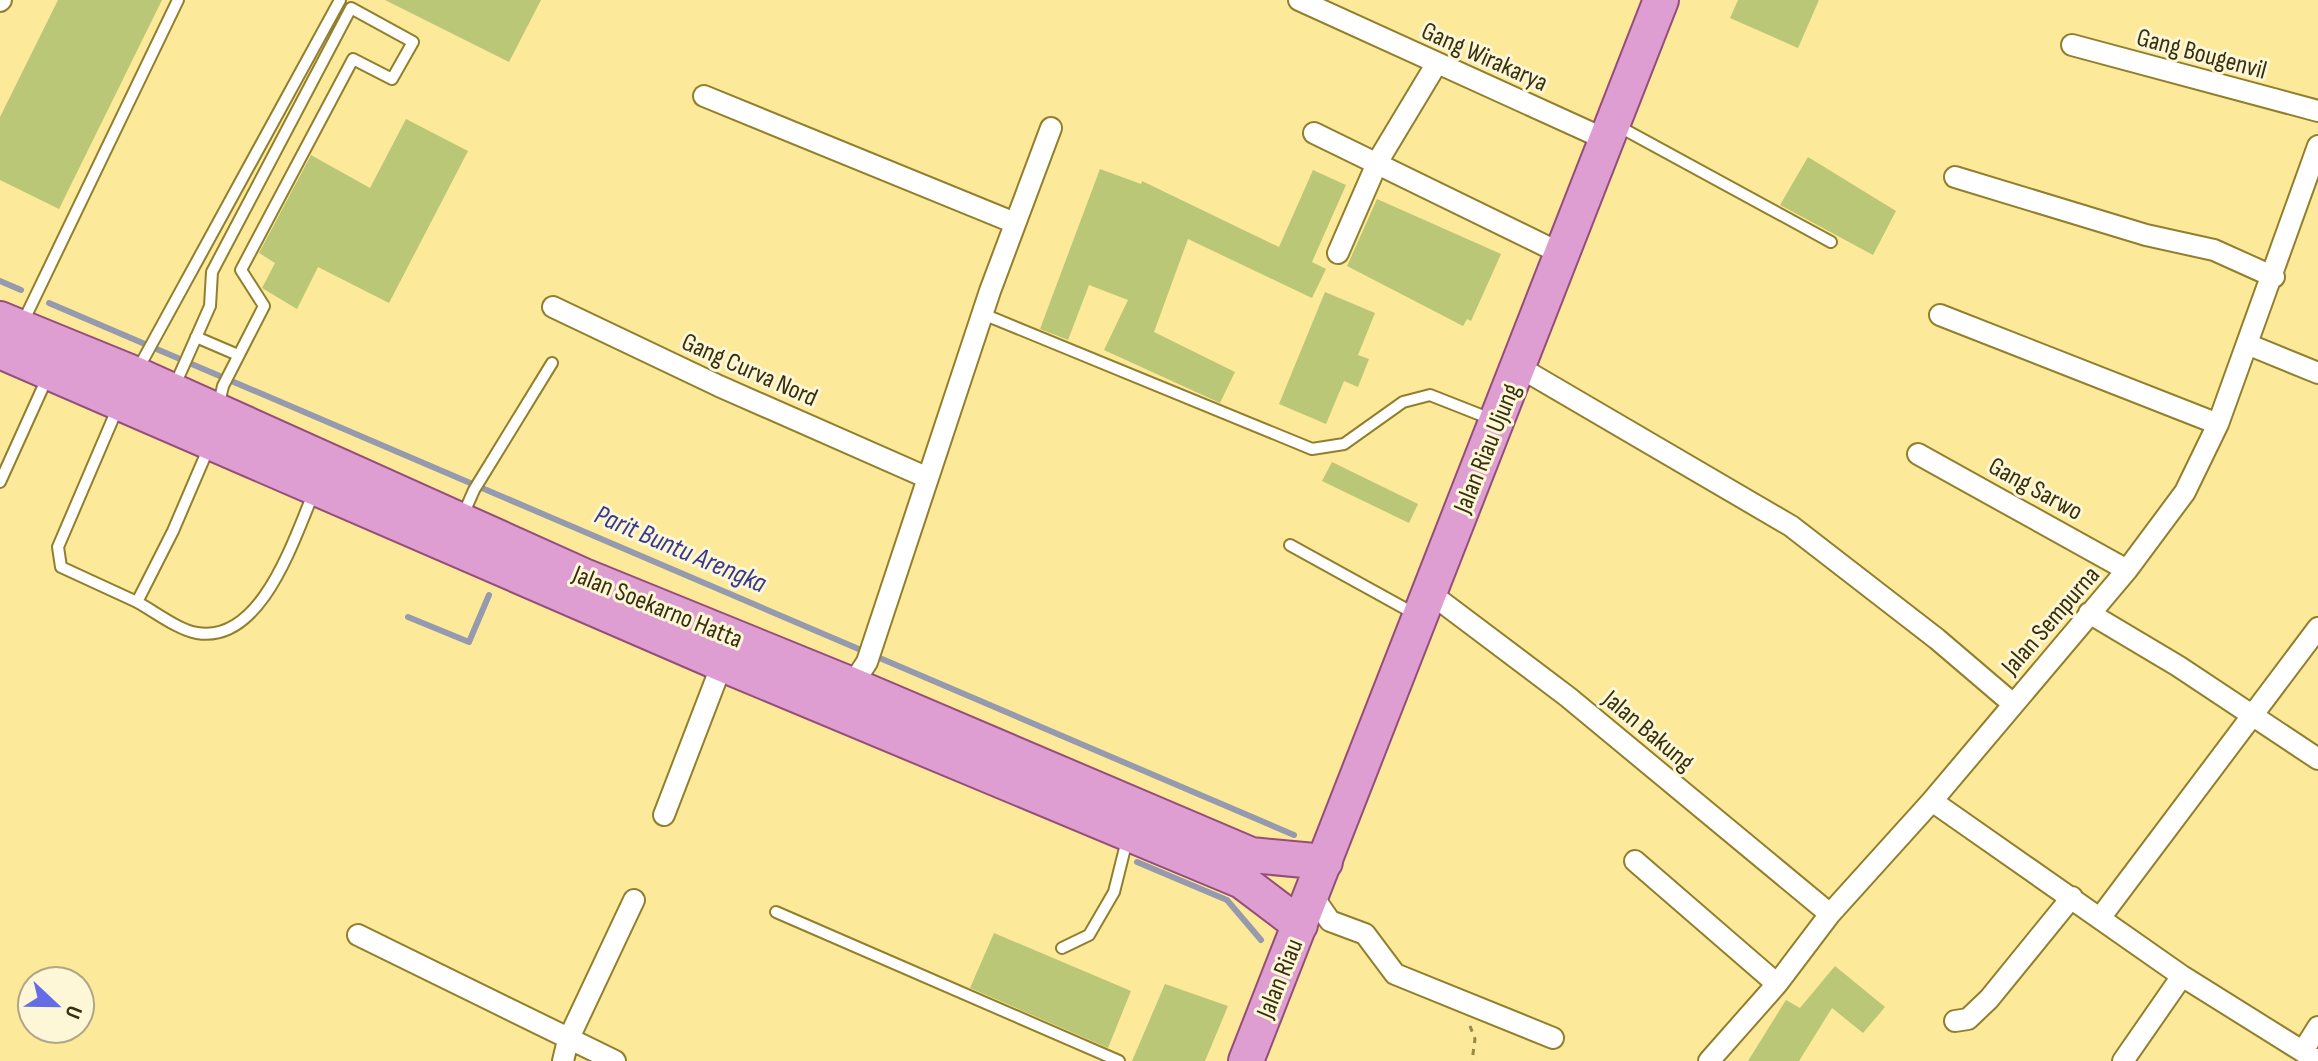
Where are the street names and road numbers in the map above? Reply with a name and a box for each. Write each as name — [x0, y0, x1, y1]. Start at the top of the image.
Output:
street label: Gang Wirakarya — [1417, 16, 1552, 99]
street label: Gang Bougenvil — [2133, 22, 2270, 87]
street label: Gang Curva Nord — [677, 327, 822, 414]
street label: Jalan Riau Ujung — [1447, 379, 1527, 519]
street label: Gang Sarwo — [1983, 451, 2088, 528]
street label: Jalan Soekarno Hatta — [567, 559, 747, 656]
street label: Jalan Sempurna — [1995, 560, 2107, 682]
street label: Jalan Bakung — [1595, 683, 1700, 778]
street label: Jalan Riau — [1250, 934, 1310, 1024]

